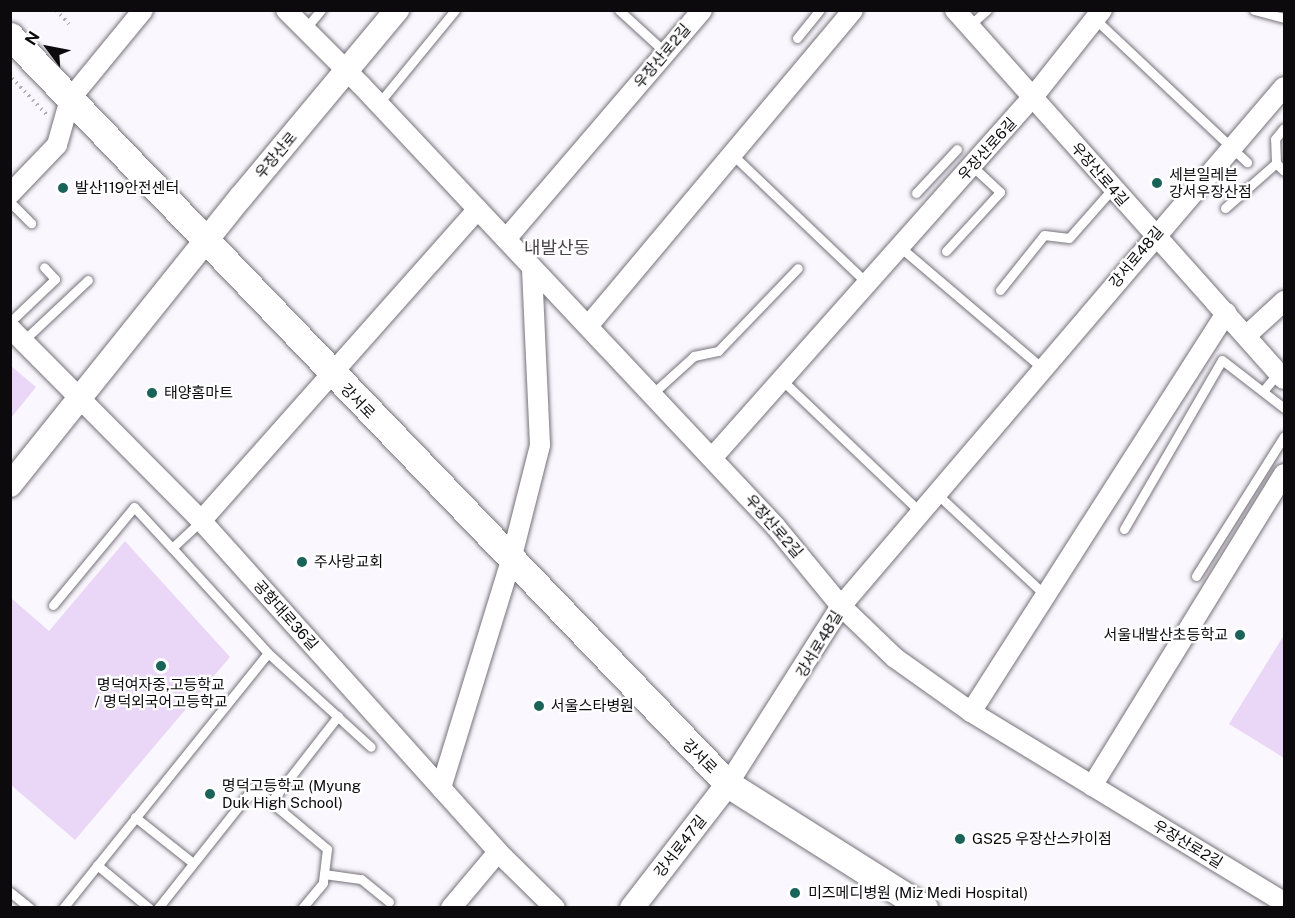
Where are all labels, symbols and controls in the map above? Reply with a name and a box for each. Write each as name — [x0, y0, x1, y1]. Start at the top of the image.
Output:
north arrow — [18, 18, 78, 78]
street label: 우장산로2길 — [630, 20, 694, 92]
text: N — [21, 28, 44, 49]
street label: 우장산로6길 — [954, 114, 1020, 184]
street label: 우장산로 — [251, 128, 301, 182]
street label: 우장산로4길 — [1067, 139, 1133, 209]
place label: 세븐일레븐 강서우장산점 — [1169, 165, 1252, 200]
marker: 세븐일레븐 강서우장산점 — [1150, 176, 1164, 190]
place label: 발산119안전센터 — [75, 179, 179, 197]
marker: 발산119안전센터 — [56, 181, 70, 195]
street label: 강서로48길 — [1105, 223, 1167, 291]
district label: 내발산동 — [524, 237, 590, 259]
street label: 강서로 — [337, 380, 379, 422]
place label: 태양홈마트 — [164, 384, 233, 402]
marker: 태양홈마트 — [145, 386, 159, 400]
street label: 우장산로2길 — [742, 491, 806, 561]
place label: 주사랑교회 — [314, 553, 383, 571]
marker: 주사랑교회 — [295, 555, 309, 569]
street label: 공항대로36길 — [250, 576, 322, 654]
street label: 강서로48길 — [792, 608, 846, 680]
place label: 서울내발산초등학교 — [1104, 626, 1228, 644]
marker: 서울내발산초등학교 — [1233, 628, 1247, 642]
marker: 명덕여자중,고등학교 / 명덕외국어고등학교 — [154, 659, 168, 673]
place label: 명덕여자중,고등학교 / 명덕외국어고등학교 — [94, 675, 228, 710]
place label: 서울스타병원 — [551, 697, 634, 715]
marker: 서울스타병원 — [532, 699, 546, 713]
street label: 강서로 — [679, 735, 721, 777]
place label: 명덕고등학교 (Myung Duk High School) — [222, 776, 361, 811]
marker: 명덕고등학교 (Myung Duk High School) — [203, 787, 217, 801]
street label: 강서로47길 — [650, 811, 710, 881]
street label: 우장산로2길 — [1150, 816, 1226, 872]
place label: GS25 우장산스카이점 — [972, 830, 1112, 848]
marker: GS25 우장산스카이점 — [953, 832, 967, 846]
marker: 미즈메디병원 (Miz Medi Hospital) — [786, 884, 804, 902]
place label: 미즈메디병원 (Miz Medi Hospital) — [808, 884, 1028, 902]

